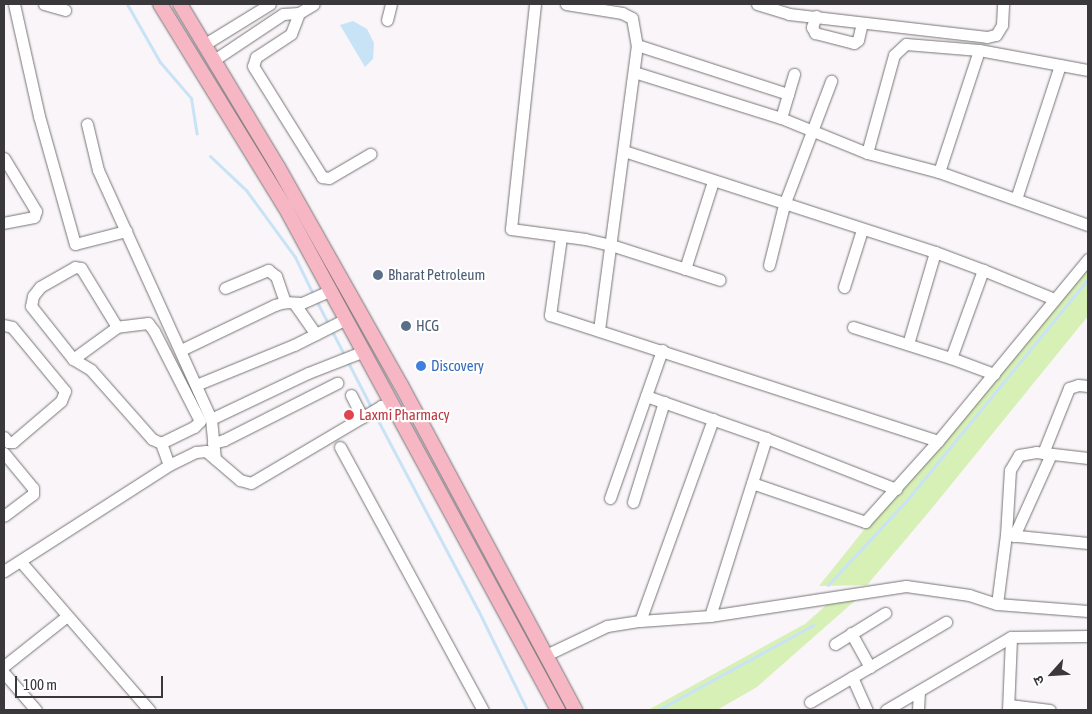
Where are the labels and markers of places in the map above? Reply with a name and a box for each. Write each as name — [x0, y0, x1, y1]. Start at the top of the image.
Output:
place label: Bharat Petroleum — [388, 266, 485, 284]
marker: Bharat Petroleum — [372, 269, 384, 281]
place label: HCG — [416, 317, 439, 335]
marker: HCG — [400, 320, 412, 332]
place label: Discovery — [431, 357, 484, 375]
marker: Discovery — [415, 360, 427, 372]
place label: Laxmi Pharmacy — [359, 406, 450, 424]
marker: Laxmi Pharmacy — [343, 409, 355, 421]

